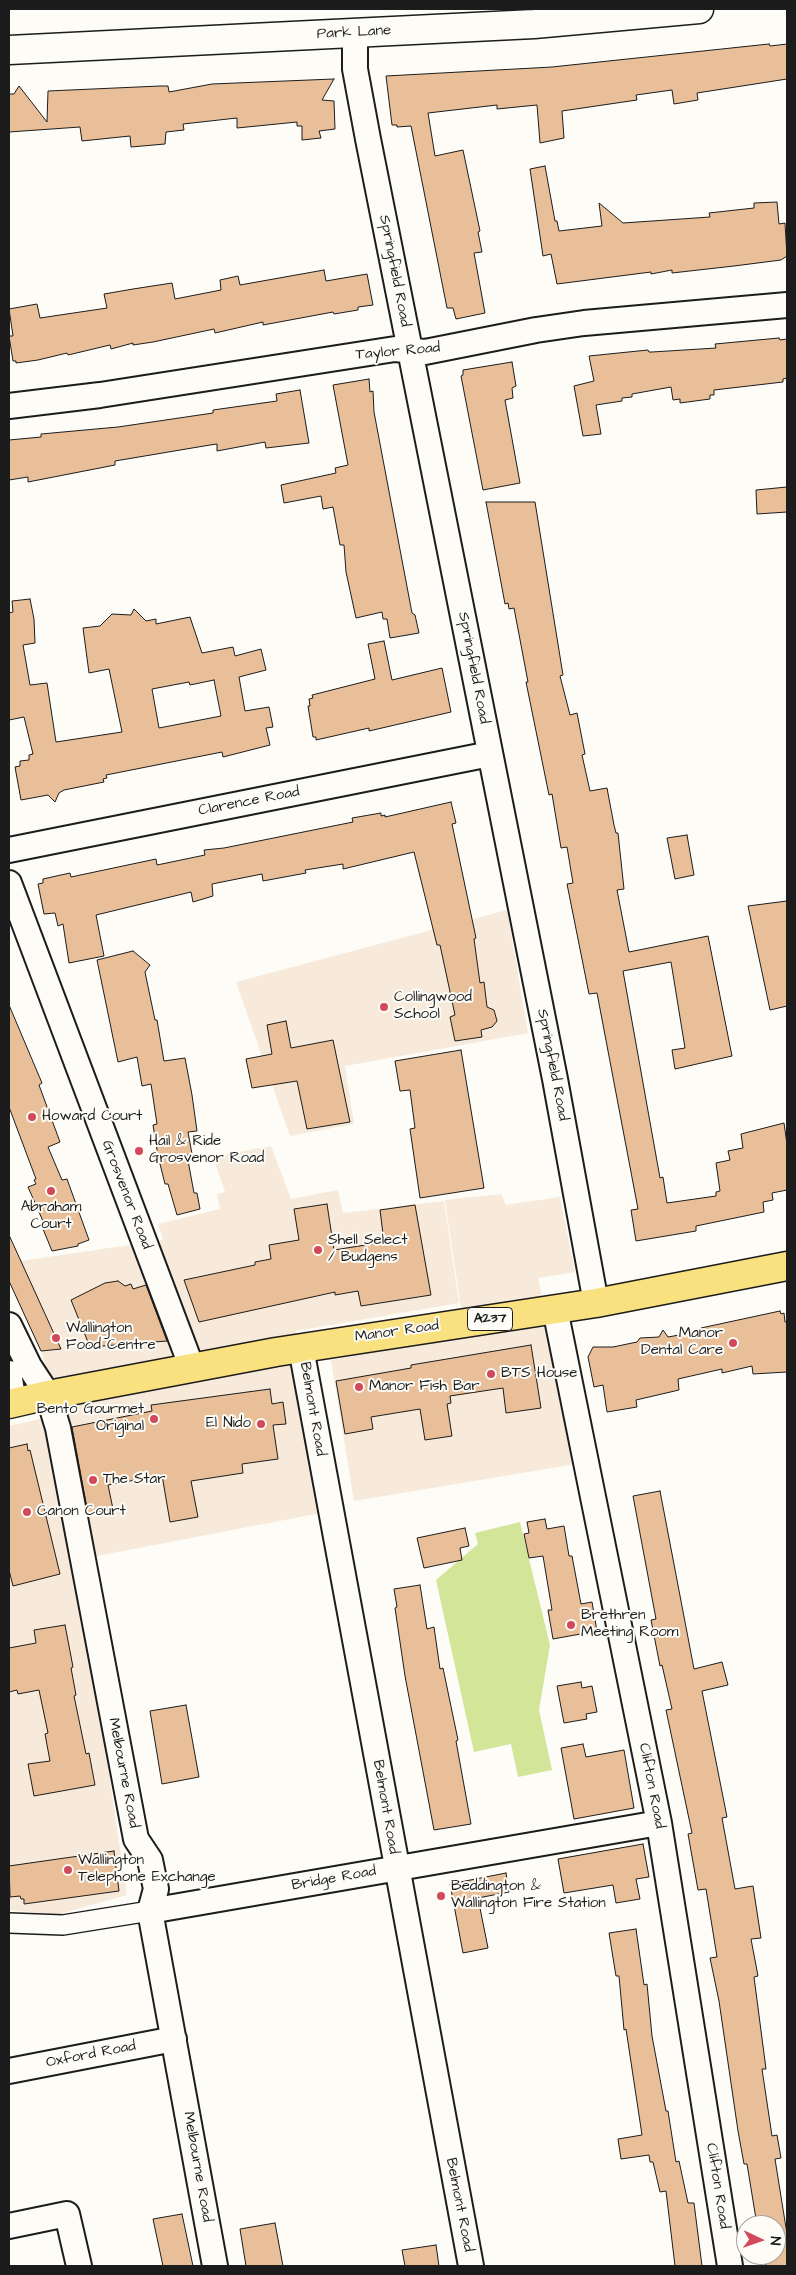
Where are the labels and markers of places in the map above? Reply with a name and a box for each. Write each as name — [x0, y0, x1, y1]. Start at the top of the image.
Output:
place label: Collingwood School — [394, 989, 472, 1024]
marker: Collingwood School — [378, 1001, 390, 1013]
place label: Howard Court — [42, 1108, 142, 1126]
marker: Howard Court — [26, 1111, 38, 1123]
place label: Hail & Ride Grosvenor Road — [149, 1133, 264, 1168]
marker: Hail & Ride Grosvenor Road — [133, 1145, 145, 1157]
marker: Abraham Court — [45, 1185, 57, 1197]
place label: Abraham Court — [21, 1199, 81, 1234]
place label: Shell Select / Budgens — [328, 1232, 408, 1267]
marker: Shell Select / Budgens — [312, 1244, 324, 1256]
place label: Wallington Food Centre — [66, 1320, 156, 1355]
place label: Manor Dental Care — [641, 1325, 723, 1360]
marker: Wallington Food Centre — [50, 1332, 62, 1344]
marker: Manor Dental Care — [727, 1337, 739, 1349]
place label: BTS House — [501, 1365, 577, 1383]
marker: BTS House — [485, 1368, 497, 1380]
place label: Manor Fish Bar — [369, 1378, 479, 1396]
marker: Manor Fish Bar — [353, 1381, 365, 1393]
place label: Bento Gourmet Original — [37, 1401, 144, 1436]
marker: Bento Gourmet Original — [148, 1413, 160, 1425]
place label: El Nido — [206, 1415, 251, 1433]
marker: El Nido — [255, 1418, 267, 1430]
place label: The Star — [103, 1471, 166, 1489]
marker: The Star — [87, 1474, 99, 1486]
place label: Canon Court — [37, 1503, 126, 1521]
marker: Canon Court — [21, 1506, 33, 1518]
place label: Brethren Meeting Room — [581, 1607, 678, 1642]
marker: Brethren Meeting Room — [565, 1619, 577, 1631]
place label: Wallington Telephone Exchange — [78, 1852, 216, 1887]
marker: Wallington Telephone Exchange — [62, 1864, 74, 1876]
place label: Beddington & Wallington Fire Station — [451, 1878, 606, 1913]
marker: Beddington & Wallington Fire Station — [435, 1890, 447, 1902]

